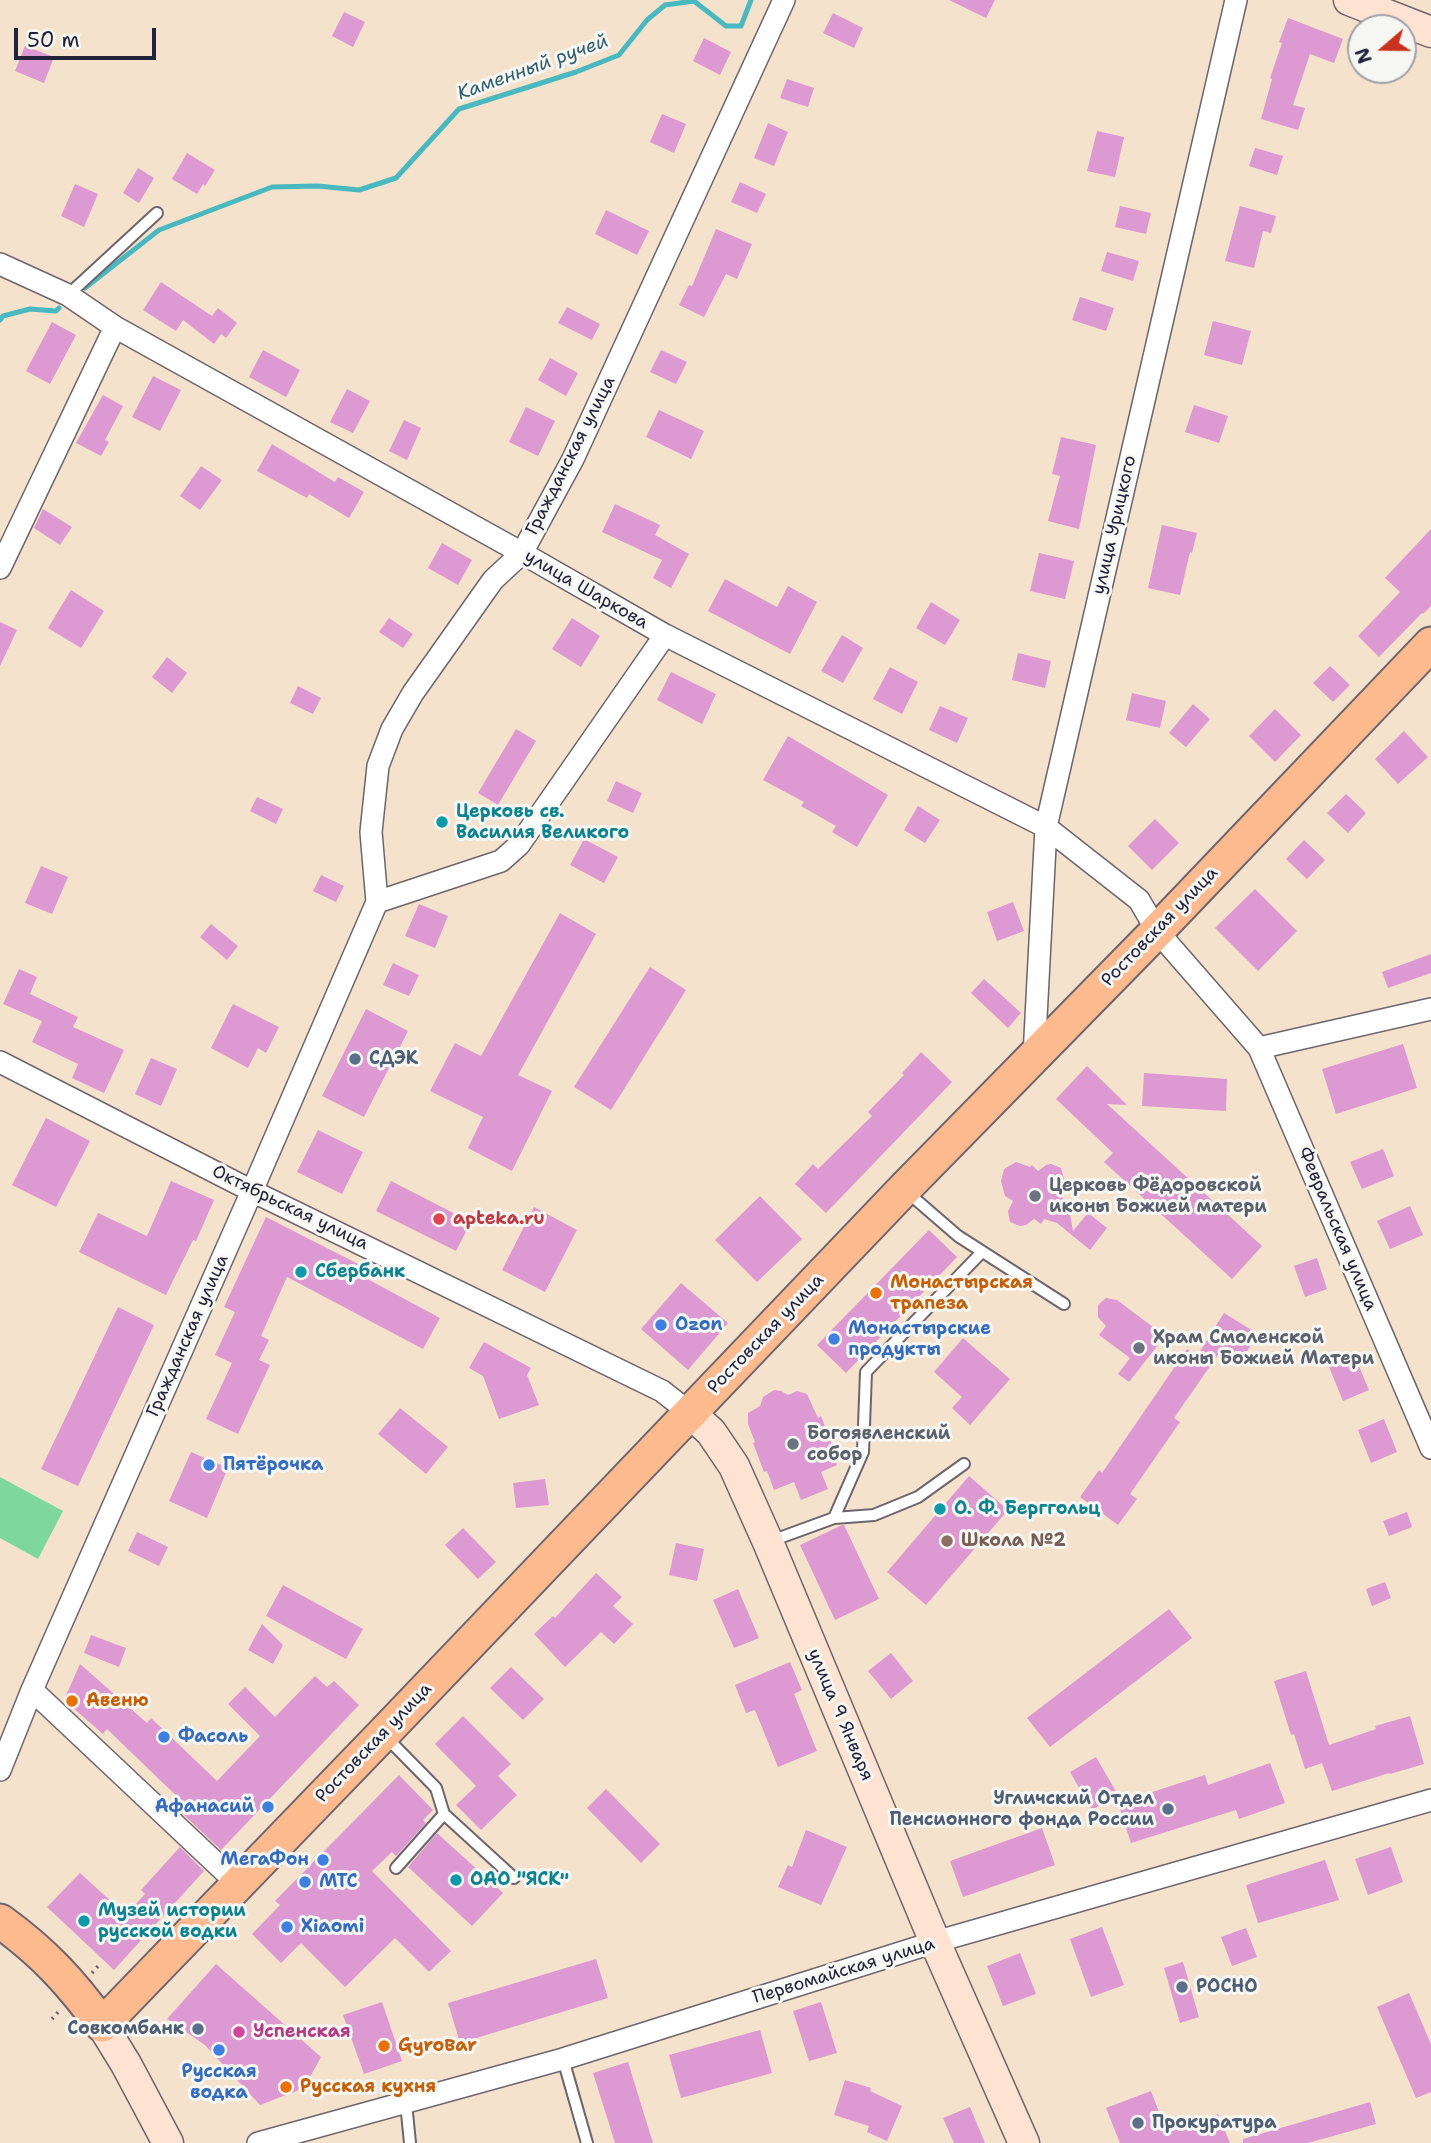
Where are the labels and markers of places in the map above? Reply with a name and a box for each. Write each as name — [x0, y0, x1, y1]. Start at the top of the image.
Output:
place label: Церковь св. Василия Великого — [456, 801, 629, 844]
marker: Церковь св. Василия Великого — [434, 814, 450, 830]
place label: СДЭК — [369, 1048, 418, 1070]
marker: СДЭК — [347, 1051, 363, 1067]
place label: Церковь Фёдоровской иконы Божией матери — [1049, 1175, 1267, 1218]
marker: Церковь Фёдоровской иконы Божией матери — [1027, 1188, 1043, 1204]
place label: apteka.ru — [453, 1208, 545, 1230]
marker: apteka.ru — [431, 1211, 447, 1227]
place label: Сбербанк — [315, 1261, 405, 1283]
marker: Сбербанк — [293, 1264, 309, 1280]
place label: Монастырская трапеза — [890, 1272, 1033, 1314]
marker: Монастырская трапеза — [868, 1285, 884, 1301]
place label: Ozon — [675, 1314, 722, 1336]
marker: Ozon — [653, 1317, 669, 1333]
place label: Монастырские продукты — [848, 1318, 991, 1360]
place label: Храм Смоленской иконы Божией Матери — [1153, 1327, 1374, 1370]
marker: Монастырские продукты — [826, 1331, 842, 1347]
marker: Храм Смоленской иконы Божией Матери — [1131, 1340, 1147, 1356]
place label: Богоявленский собор — [807, 1423, 950, 1466]
marker: Богоявленский собор — [785, 1436, 801, 1452]
place label: Пятёрочка — [223, 1454, 323, 1476]
marker: Пятёрочка — [201, 1457, 217, 1473]
place label: О. Ф. Берггольц — [954, 1498, 1100, 1520]
marker: О. Ф. Берггольц — [932, 1501, 948, 1517]
place label: Школа №2 — [961, 1530, 1066, 1552]
marker: Школа №2 — [939, 1533, 955, 1549]
place label: Авеню — [86, 1690, 149, 1712]
marker: Авеню — [64, 1693, 80, 1709]
place label: Фасоль — [178, 1726, 248, 1748]
marker: Фасоль — [156, 1729, 172, 1745]
place label: Угличский Отдел Пенсионного фонда России — [889, 1788, 1154, 1830]
place label: Афанасий — [155, 1796, 254, 1818]
marker: Афанасий — [260, 1799, 276, 1815]
marker: Угличский Отдел Пенсионного фонда России — [1160, 1801, 1176, 1817]
place label: МегаФон — [220, 1849, 309, 1871]
marker: МегаФон — [315, 1852, 331, 1868]
place label: ОАО "ЯСК" — [470, 1869, 569, 1891]
place label: МТС — [319, 1871, 358, 1893]
marker: ОАО "ЯСК" — [448, 1872, 464, 1888]
marker: МТС — [297, 1874, 313, 1890]
place label: Музей истории русской водки — [98, 1900, 246, 1942]
marker: Музей истории русской водки — [76, 1913, 92, 1929]
place label: Xiaomi — [301, 1916, 364, 1938]
marker: Xiaomi — [279, 1919, 295, 1935]
place label: РОСНО — [1196, 1976, 1257, 1998]
marker: РОСНО — [1174, 1979, 1190, 1995]
place label: Совкомбанк — [67, 2018, 184, 2040]
marker: Совкомбанк — [190, 2021, 206, 2037]
place label: Успенская — [253, 2021, 351, 2043]
marker: Успенская — [231, 2024, 247, 2040]
place label: GyroBar — [398, 2035, 477, 2057]
marker: GyroBar — [376, 2038, 392, 2054]
marker: Русская водка — [211, 2042, 227, 2058]
place label: Русская водка — [181, 2061, 257, 2104]
place label: Русская кухня — [300, 2076, 436, 2098]
marker: Русская кухня — [278, 2079, 294, 2095]
place label: Прокуратура — [1152, 2112, 1277, 2134]
marker: Прокуратура — [1130, 2115, 1146, 2131]

